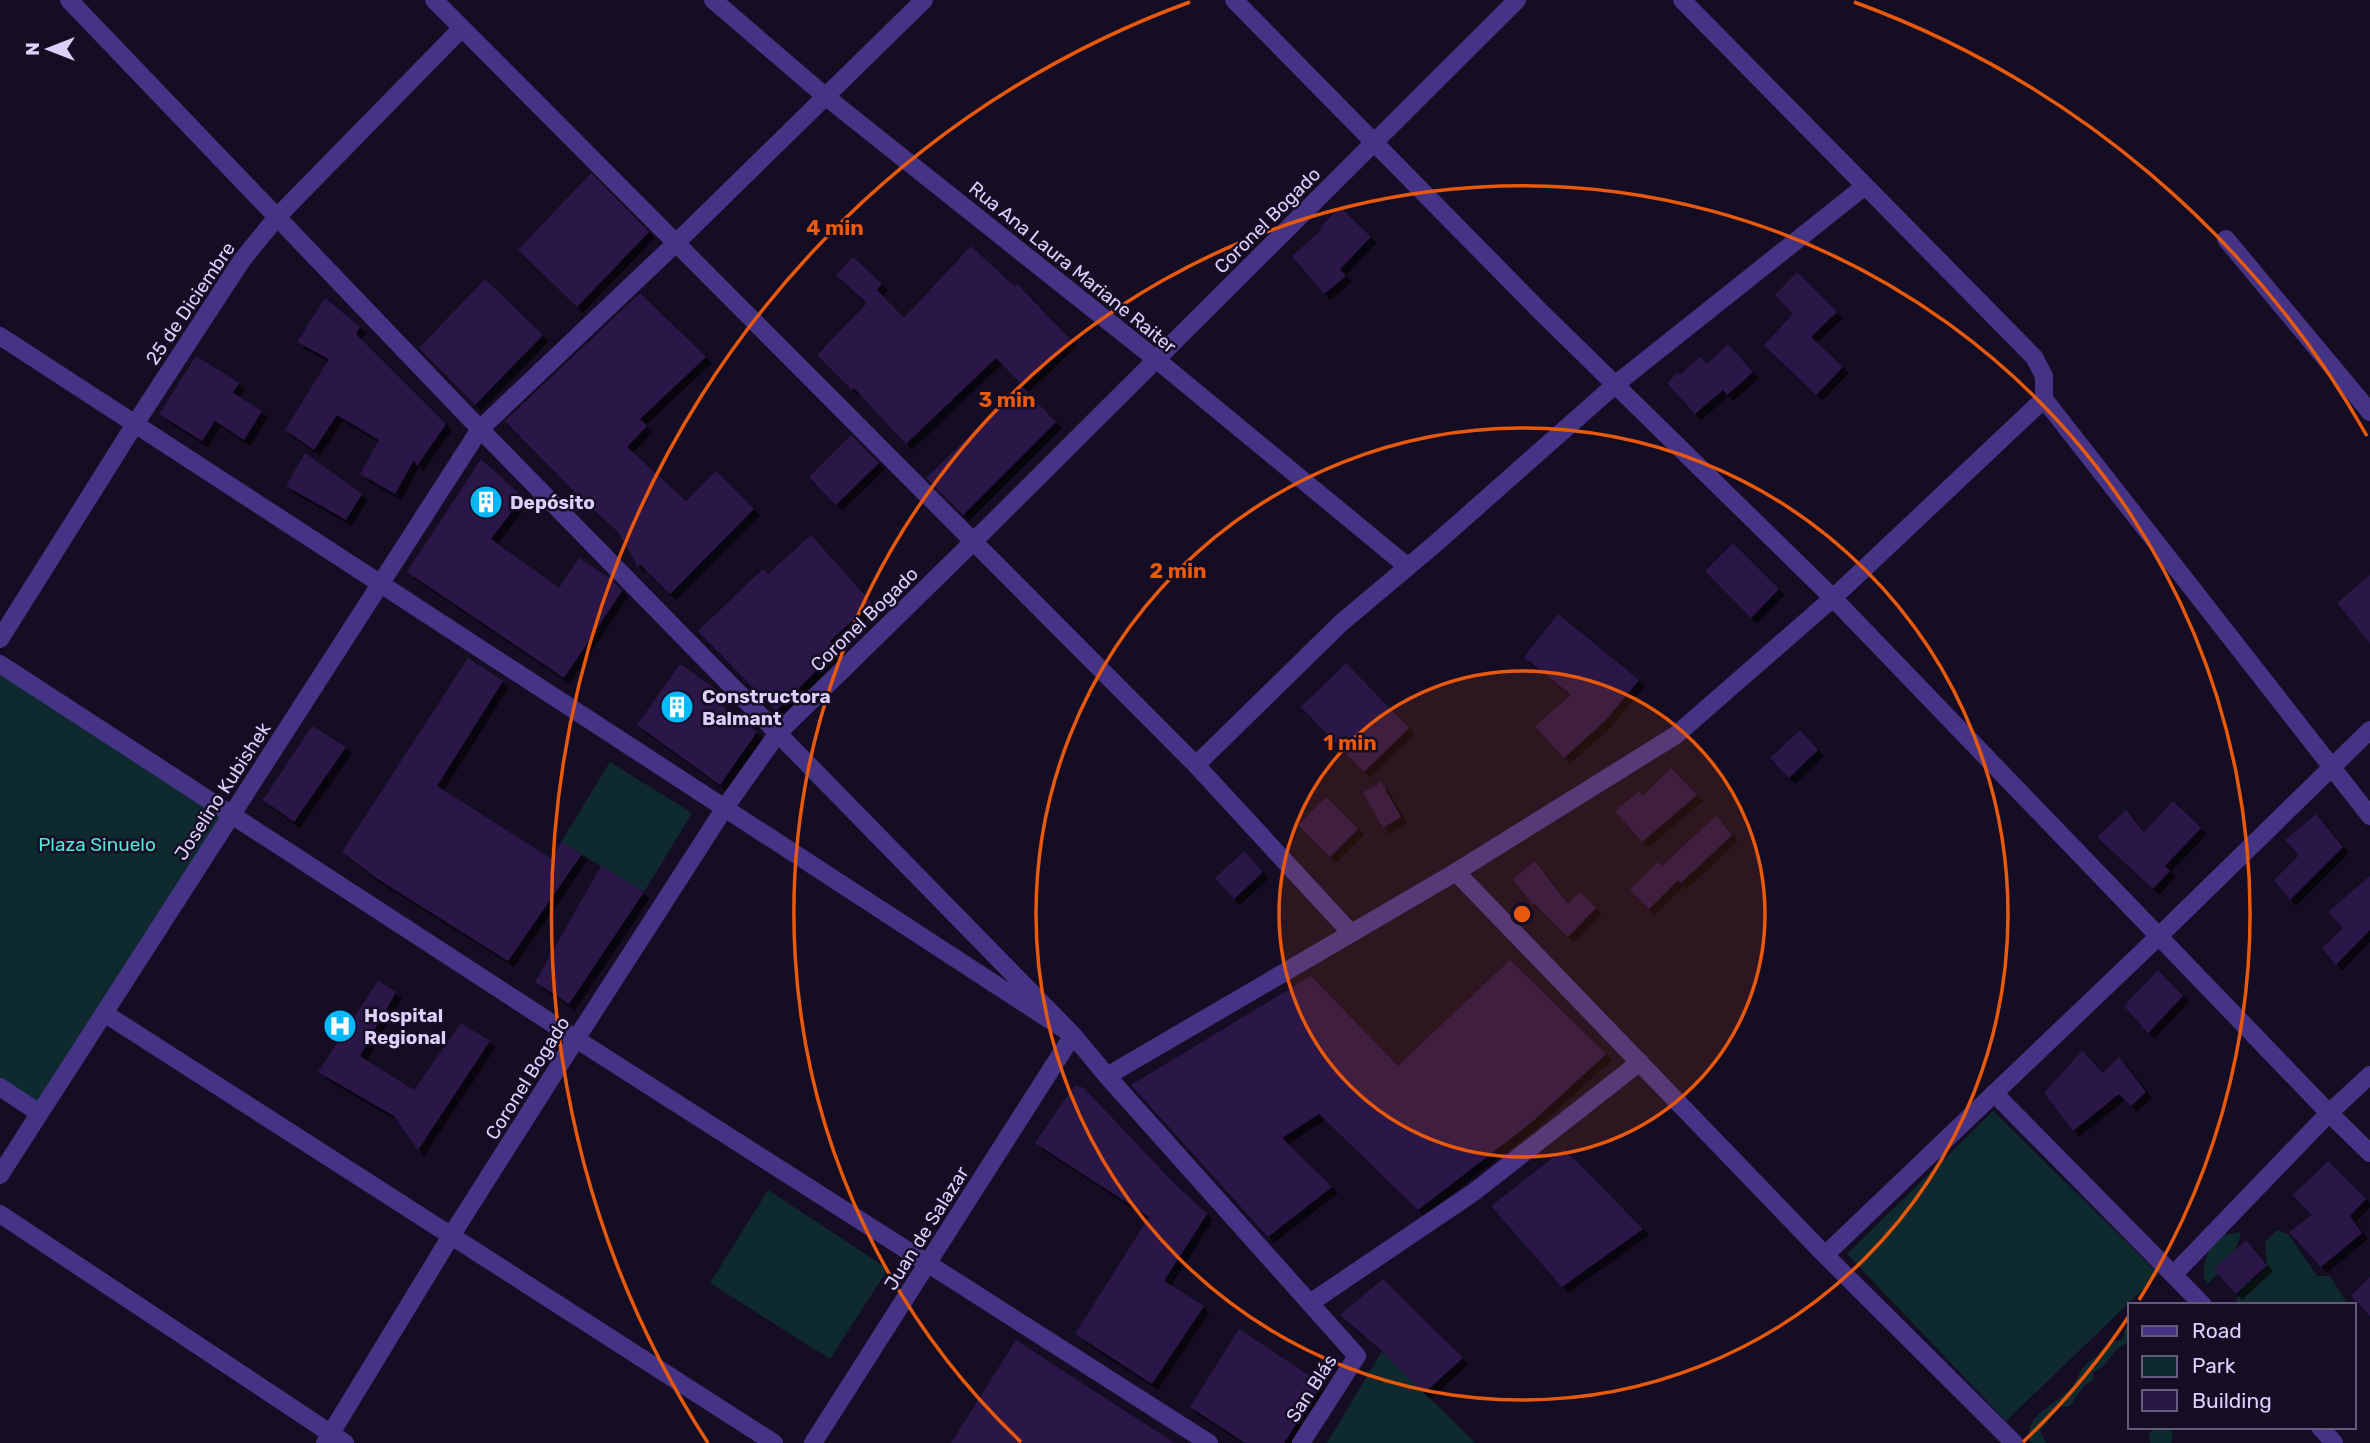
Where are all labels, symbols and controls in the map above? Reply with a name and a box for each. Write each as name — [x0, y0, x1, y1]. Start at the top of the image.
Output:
north arrow — [14, 14, 84, 84]
text: N — [21, 42, 44, 56]
street label: Coronel Bogado — [1210, 163, 1325, 278]
street label: Rua Ana Laura Mariane Raiter — [964, 177, 1182, 359]
text: 4 min — [806, 215, 864, 240]
street label: 25 de Diciembre — [141, 238, 240, 369]
text: 3 min — [978, 387, 1036, 412]
building icon: Depósito — [467, 483, 505, 521]
place label: Depósito — [510, 491, 595, 514]
text: 2 min — [1150, 558, 1206, 583]
street label: Coronel Bogado — [806, 562, 923, 676]
place label: Constructora Balmant — [702, 685, 831, 730]
building icon: Constructora Balmant — [658, 688, 696, 726]
street label: Joselino Kubishek — [169, 718, 276, 864]
text: 1 min — [1323, 730, 1377, 755]
park label: Plaza Sinuelo — [38, 833, 156, 856]
centre of rings — [1510, 902, 1534, 926]
place label: Hospital Regional — [364, 1004, 446, 1049]
hospital icon: Hospital Regional — [321, 1007, 359, 1045]
street label: Coronel Bogado — [480, 1013, 574, 1144]
street label: Juan de Salazar — [879, 1162, 974, 1294]
legend — [2128, 1303, 2356, 1429]
text: Road — [2192, 1318, 2242, 1343]
street label: San Blás — [1281, 1350, 1342, 1426]
text: Park — [2192, 1353, 2236, 1378]
text: Building — [2192, 1388, 2272, 1413]

